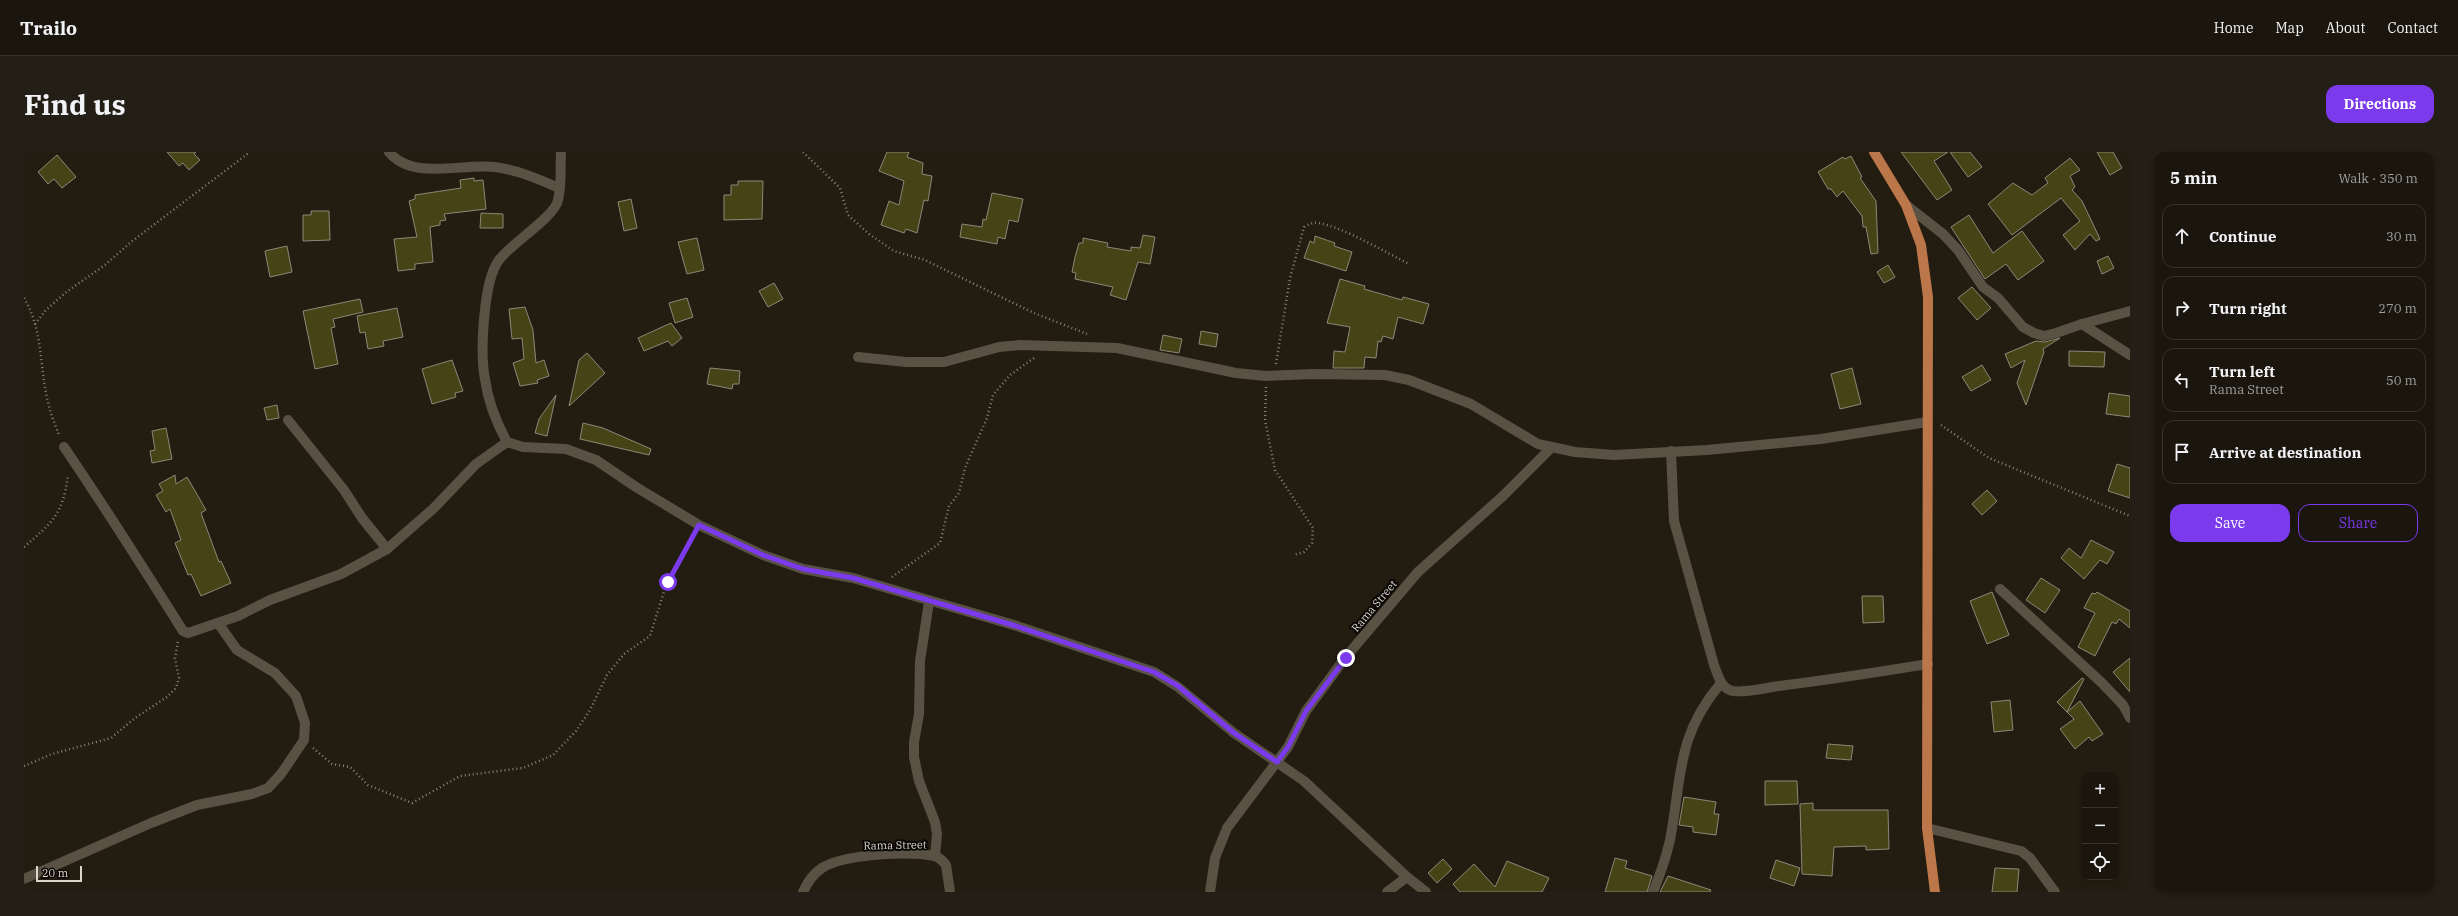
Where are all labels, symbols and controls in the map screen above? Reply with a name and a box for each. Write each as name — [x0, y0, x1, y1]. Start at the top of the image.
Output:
text: Trailo — [20, 16, 77, 40]
text: Home — [2214, 19, 2253, 37]
text: Map — [2275, 19, 2304, 37]
text: About — [2326, 19, 2365, 37]
text: Contact — [2387, 19, 2438, 37]
button: Directions — [2326, 85, 2434, 123]
text: Find us — [24, 86, 126, 123]
text: 5 min — [2170, 167, 2218, 189]
text: Walk · 350 m — [2339, 170, 2418, 187]
icon: ahead — [2171, 225, 2193, 247]
text: Continue — [2209, 227, 2276, 246]
text: 30 m — [2386, 228, 2417, 245]
icon: right — [2171, 297, 2193, 319]
text: Turn right — [2209, 299, 2287, 318]
text: 270 m — [2378, 300, 2417, 317]
text: Turn left — [2209, 362, 2275, 381]
icon: left — [2171, 369, 2193, 391]
text: 50 m — [2386, 372, 2417, 389]
text: Rama Street — [2209, 381, 2284, 398]
icon: arrive — [2171, 441, 2193, 463]
text: Arrive at destination — [2209, 443, 2361, 462]
button: Save — [2170, 504, 2290, 542]
button: Share — [2298, 504, 2418, 542]
route start — [659, 573, 677, 591]
street label: Rama Street — [1348, 577, 1400, 635]
route end — [1337, 649, 1355, 667]
map controls — [2082, 772, 2118, 880]
button: + — [2082, 772, 2118, 808]
button: − — [2082, 808, 2118, 844]
street label: Rama Street — [863, 837, 927, 853]
button: locate — [2082, 844, 2118, 880]
scale bar — [36, 864, 82, 883]
text: 20 m — [42, 866, 68, 880]

